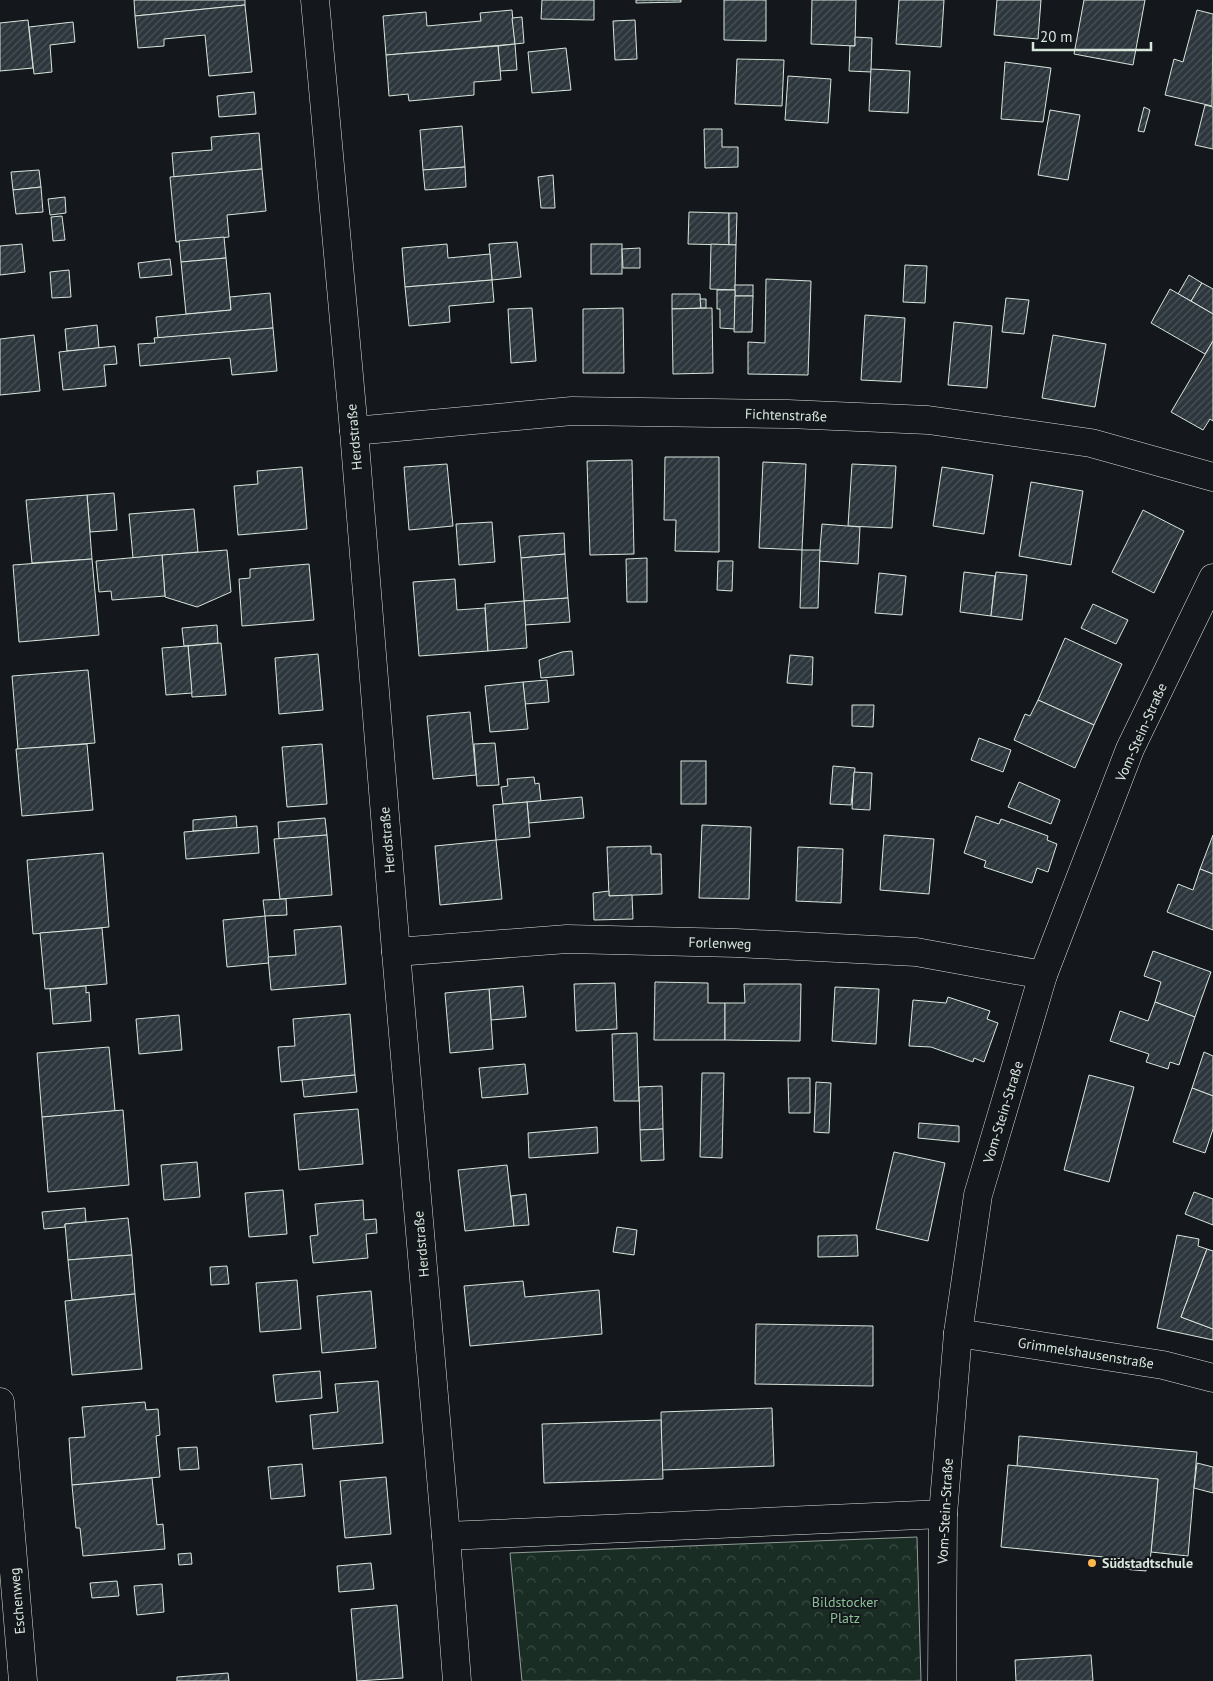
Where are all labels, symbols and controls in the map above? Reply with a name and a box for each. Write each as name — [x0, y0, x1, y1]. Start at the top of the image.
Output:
scale bar — [1033, 20, 1150, 52]
text: 20 m — [1040, 27, 1073, 46]
street label: Herdstraße — [342, 403, 366, 471]
street label: Fichtenstraße — [745, 405, 827, 425]
street label: Vom-Stein-Straße — [1111, 680, 1171, 785]
street label: Herdstraße — [375, 806, 399, 874]
street label: Forlenweg — [688, 933, 752, 953]
street label: Vom-Stein-Straße — [979, 1059, 1027, 1166]
street label: Herdstraße — [409, 1210, 433, 1278]
street label: Grimmelshausenstraße — [1017, 1333, 1155, 1373]
street label: Vom-Stein-Straße — [933, 1458, 957, 1565]
place label: Südstadtschule — [1102, 1554, 1193, 1572]
marker: Südstadtschule — [1086, 1557, 1098, 1569]
street label: Eschenweg — [5, 1567, 29, 1635]
park label: Bildstocker Platz — [812, 1593, 878, 1627]

